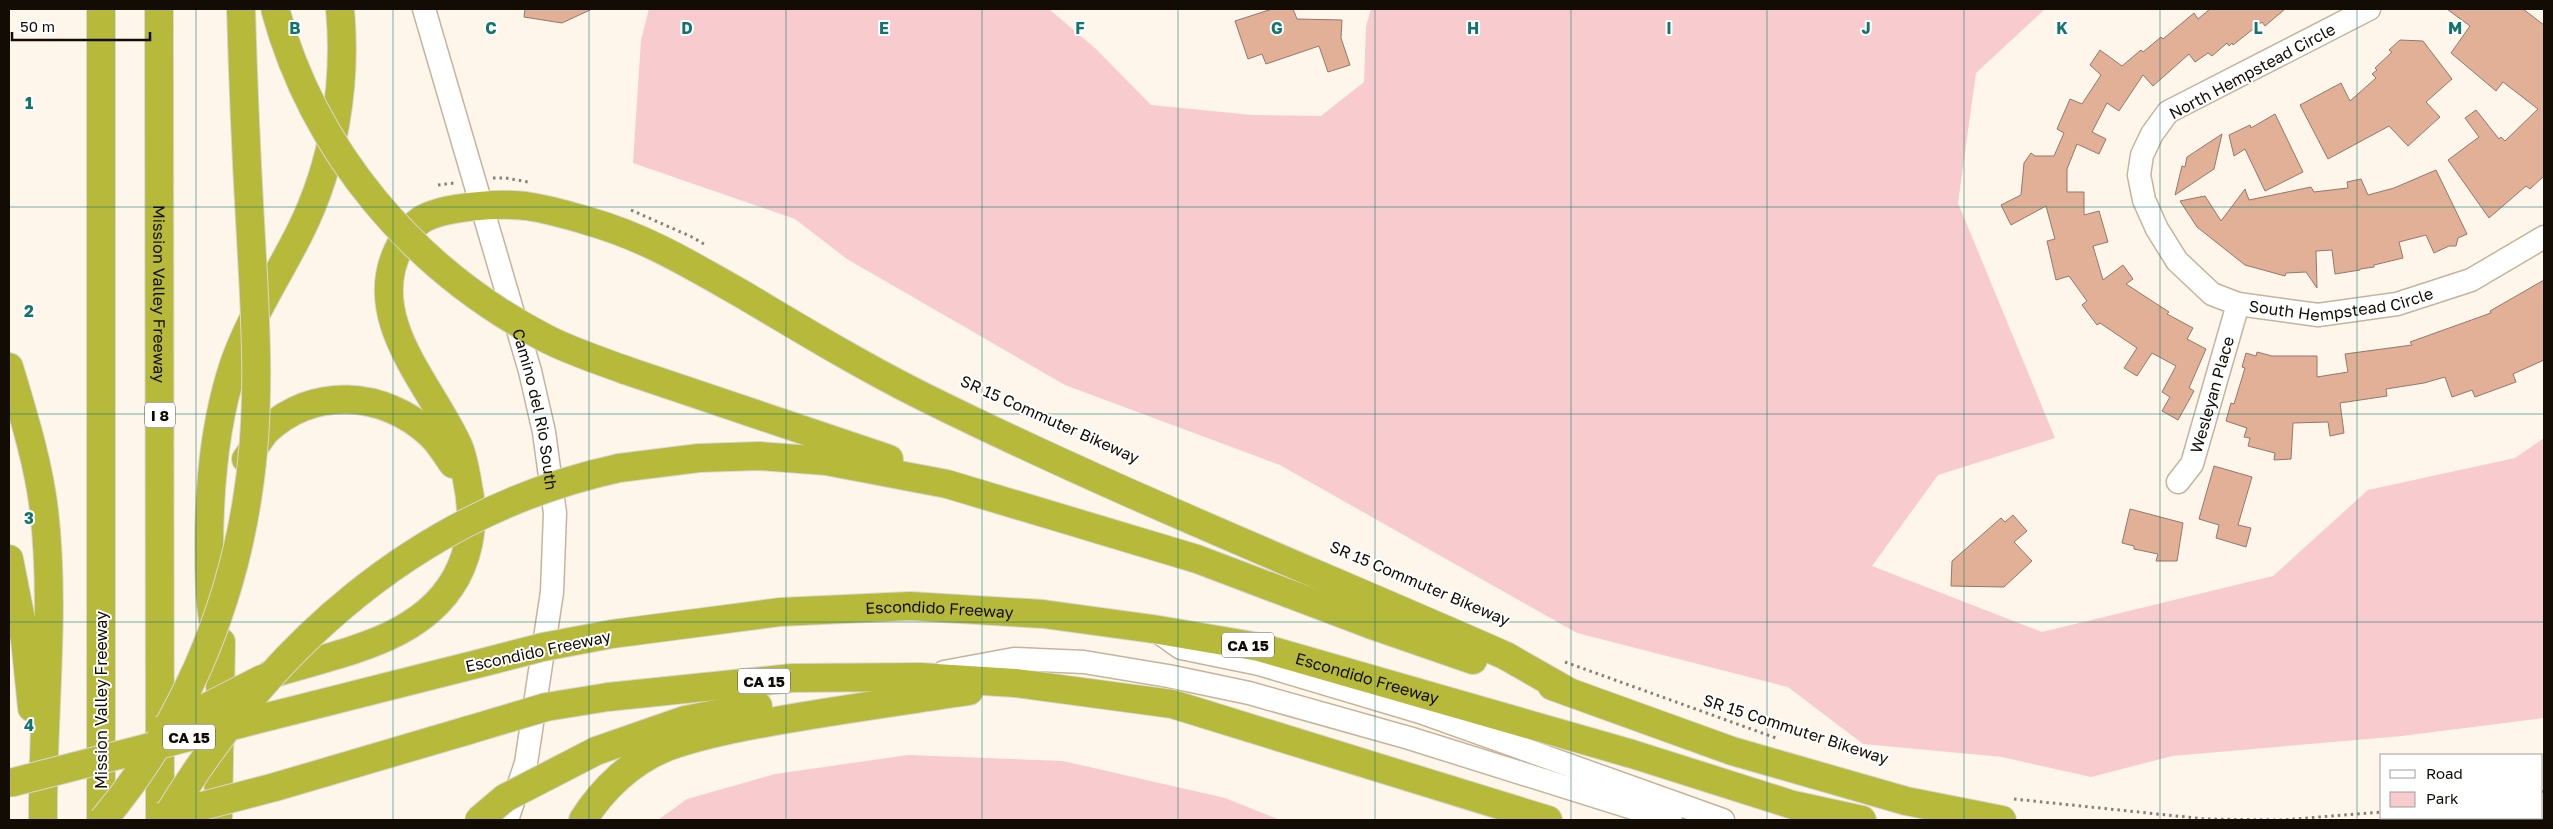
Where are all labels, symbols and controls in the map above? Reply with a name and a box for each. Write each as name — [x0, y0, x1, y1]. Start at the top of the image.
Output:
scale bar — [12, 10, 150, 42]
text: 50 m — [20, 17, 55, 35]
text: B — [289, 18, 301, 38]
text: C — [485, 18, 497, 38]
text: D — [681, 18, 693, 38]
text: E — [879, 18, 889, 38]
text: F — [1075, 18, 1085, 38]
text: G — [1271, 18, 1283, 38]
text: H — [1467, 18, 1479, 38]
text: I — [1666, 18, 1672, 38]
text: J — [1861, 18, 1871, 38]
text: K — [2056, 18, 2068, 38]
text: L — [2253, 18, 2263, 38]
text: M — [2448, 18, 2462, 38]
street label: North Hempstead Circle — [2166, 19, 2338, 123]
text: 1 — [25, 93, 33, 113]
street label: Mission Valley Freeway — [149, 205, 169, 383]
street label: South Hempstead Circle — [2248, 283, 2436, 325]
text: 2 — [24, 301, 34, 321]
street label: Camino del Rio South — [508, 326, 562, 491]
street label: Wesleyan Place — [2186, 334, 2238, 455]
street label: SR 15 Commuter Bikeway — [957, 370, 1143, 468]
road number: I 8 — [145, 402, 175, 428]
text: 3 — [24, 508, 34, 528]
street label: SR 15 Commuter Bikeway — [1327, 536, 1513, 630]
street label: Escondido Freeway — [865, 596, 1014, 622]
street label: Mission Valley Freeway — [91, 611, 111, 789]
street label: Escondido Freeway — [463, 626, 613, 676]
road number: CA 15 — [1222, 632, 1274, 658]
street label: Escondido Freeway — [1293, 648, 1441, 708]
road number: CA 15 — [738, 668, 790, 694]
street label: SR 15 Commuter Bikeway — [1701, 690, 1891, 768]
text: 4 — [24, 715, 34, 735]
road number: CA 15 — [163, 724, 215, 750]
legend — [2380, 754, 2543, 819]
text: Road — [2426, 764, 2463, 782]
text: Park — [2426, 789, 2459, 807]

